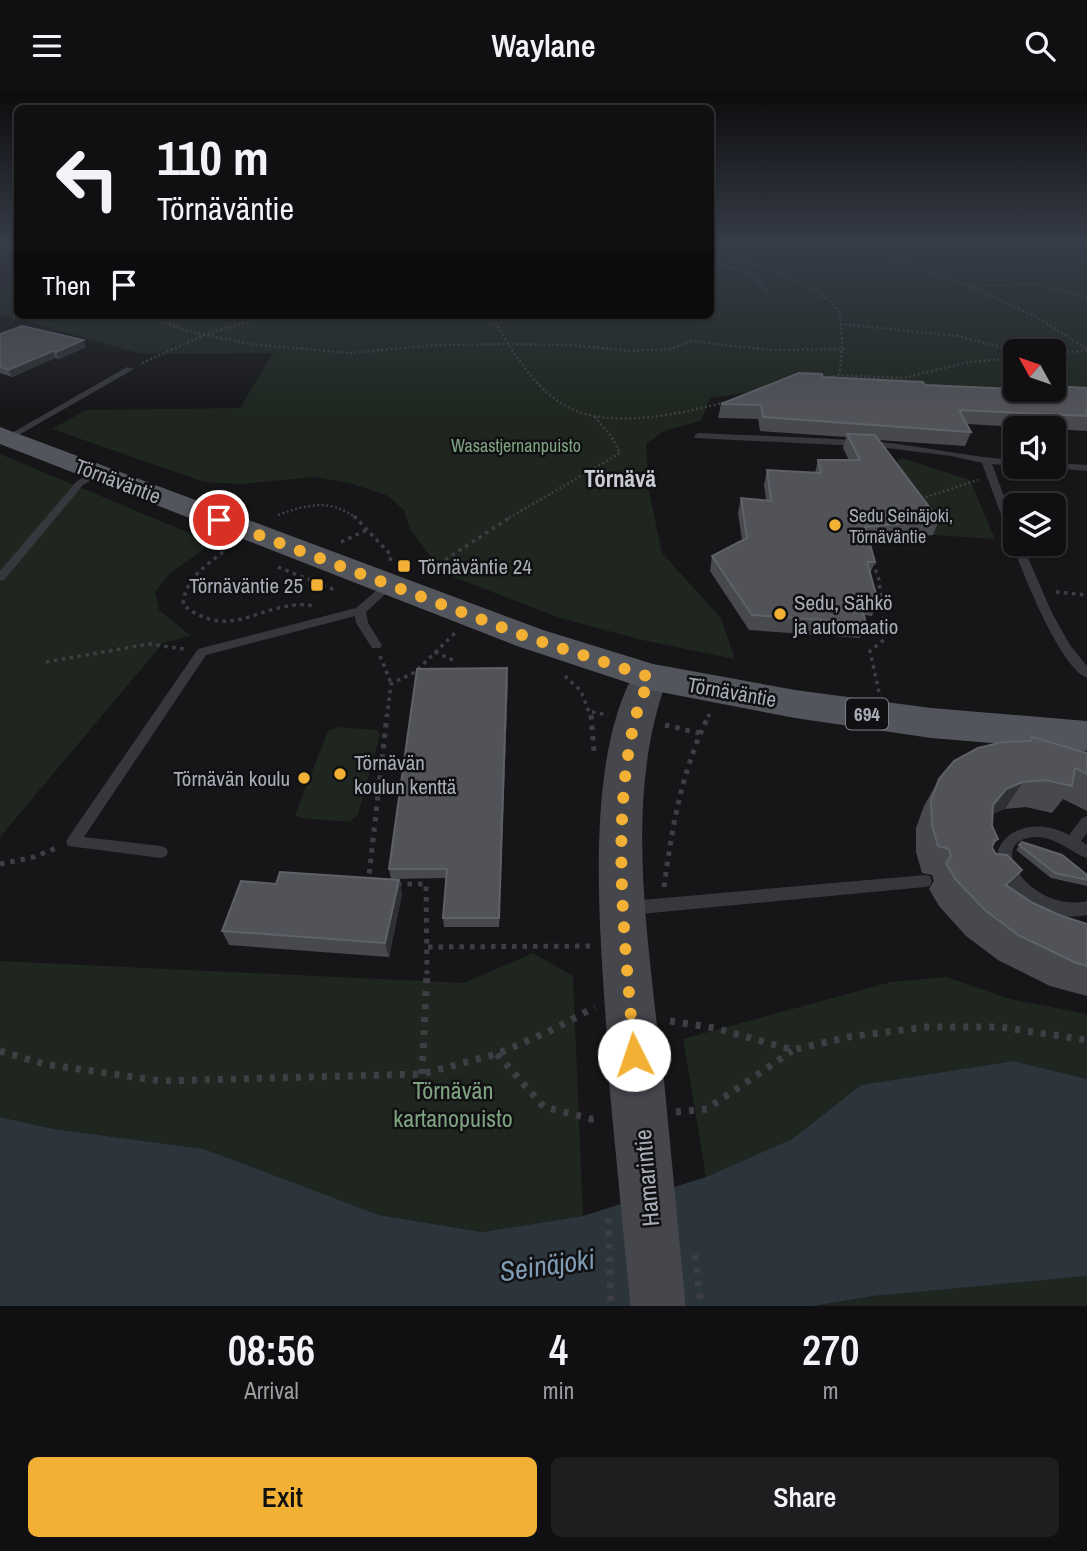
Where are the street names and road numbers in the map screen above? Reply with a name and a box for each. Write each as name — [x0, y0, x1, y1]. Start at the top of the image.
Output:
street label: Törnäväntie — [71, 451, 165, 511]
street label: Törnäväntie — [685, 670, 779, 714]
road number: 694 — [846, 699, 888, 729]
street label: Hamarintie — [626, 1128, 666, 1228]

